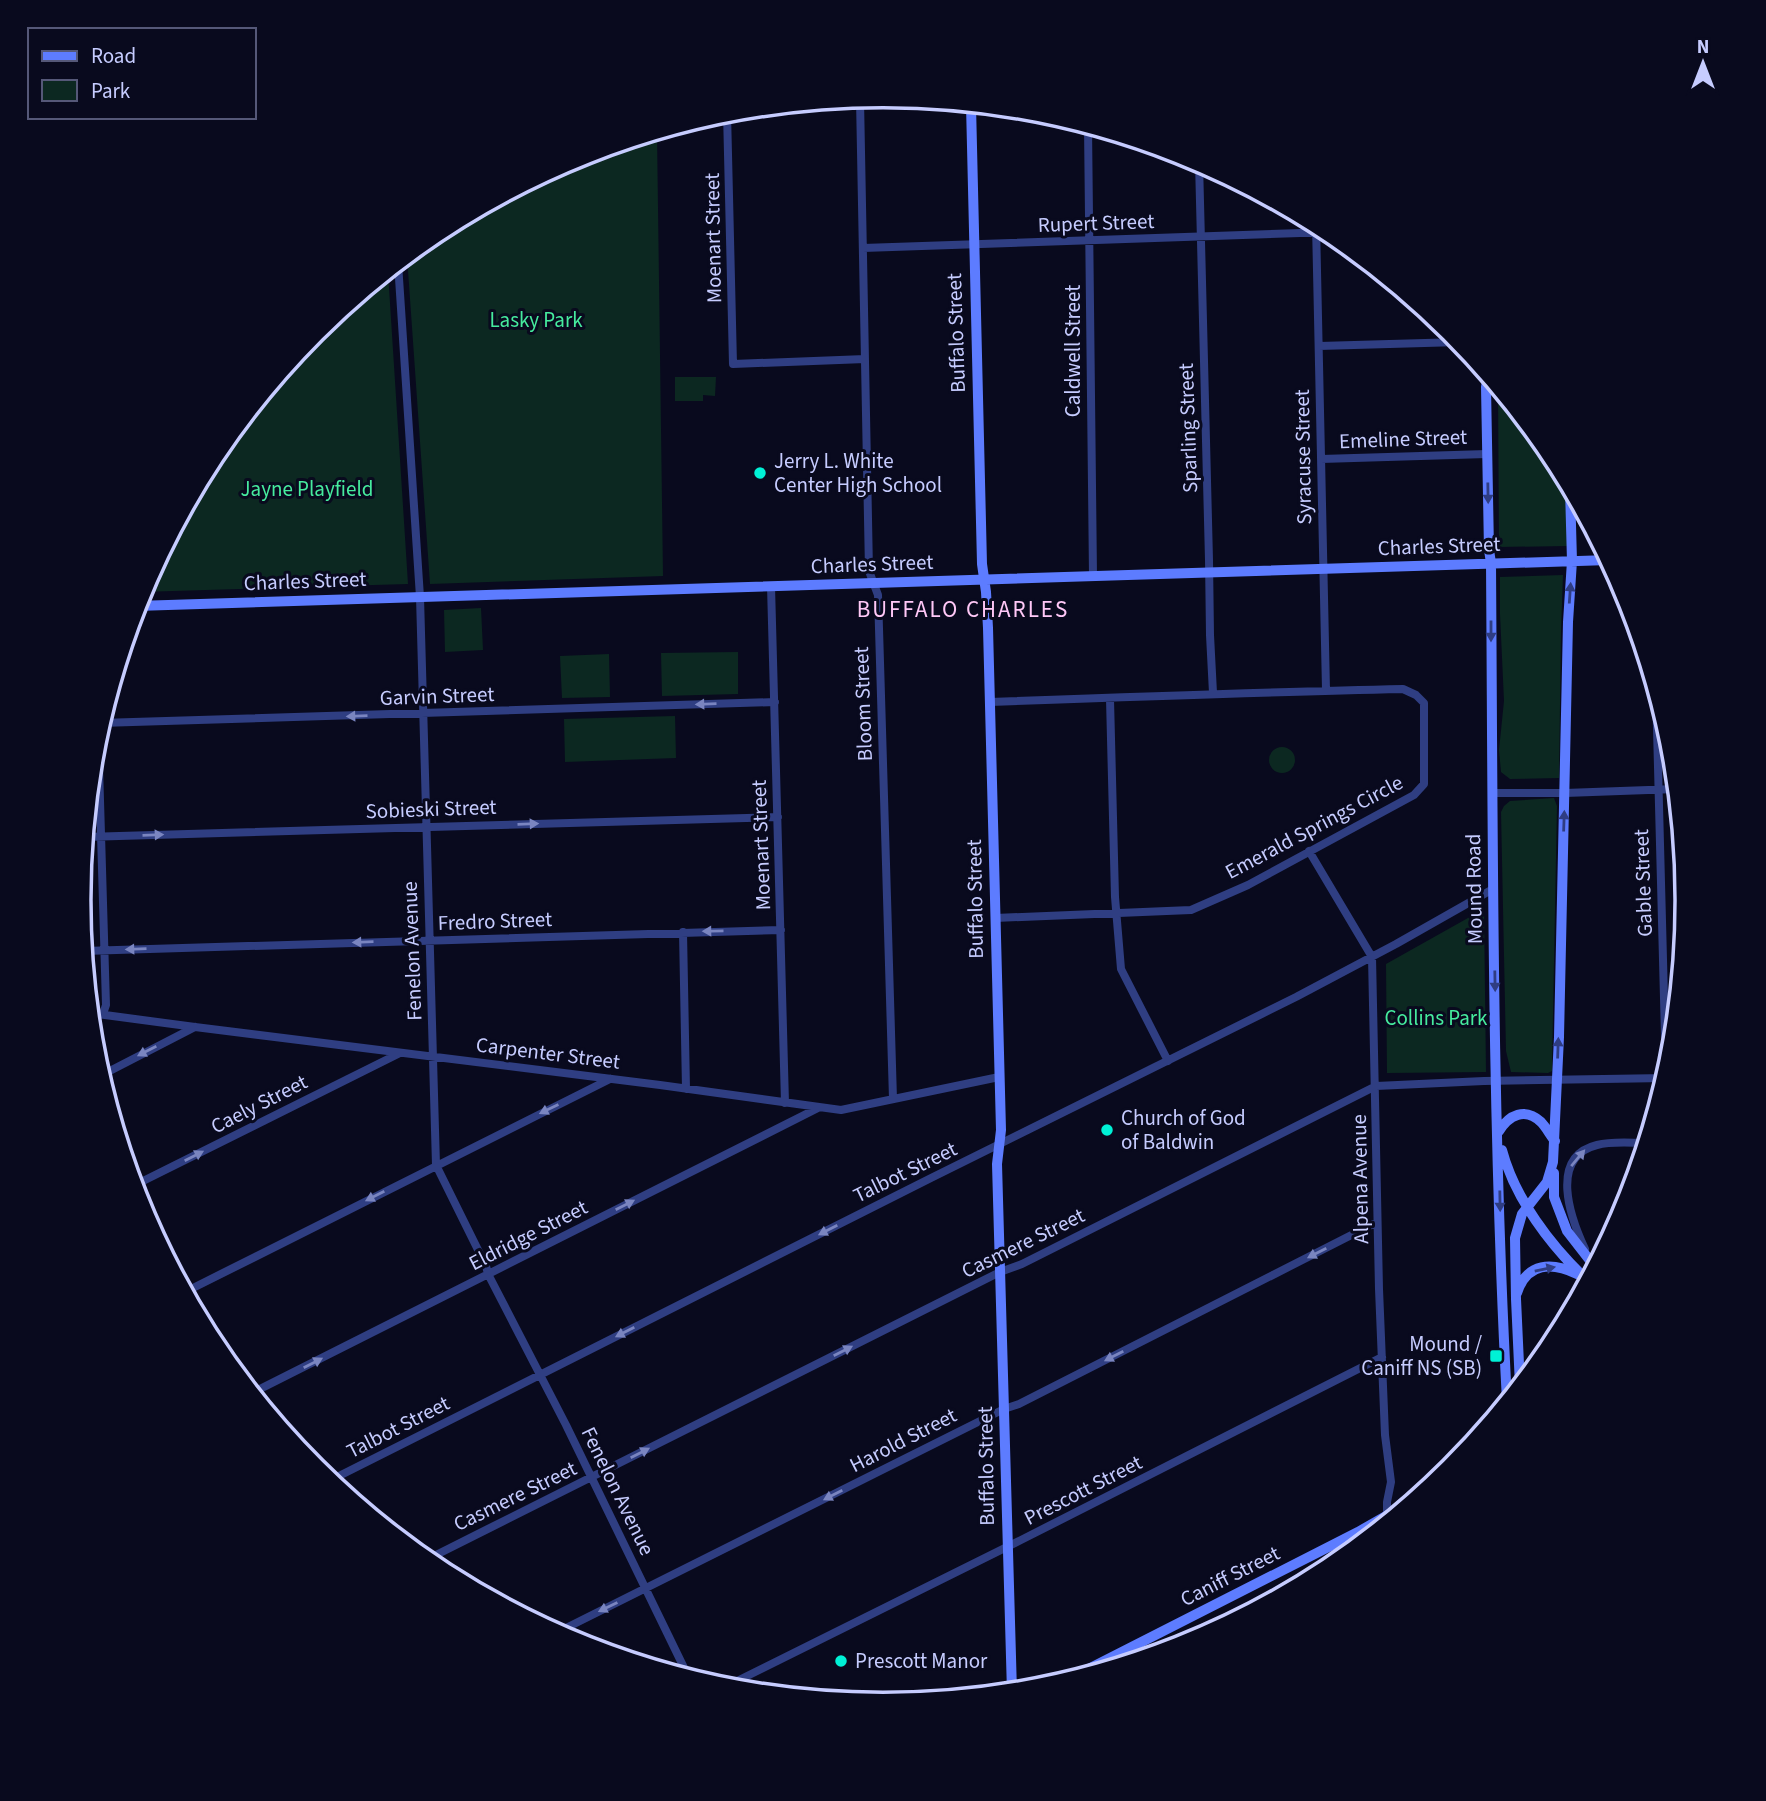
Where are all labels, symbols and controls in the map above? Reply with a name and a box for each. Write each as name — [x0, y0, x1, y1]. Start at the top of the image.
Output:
legend — [28, 28, 256, 119]
north arrow — [1668, 28, 1738, 98]
text: N — [1697, 34, 1709, 61]
text: Road — [91, 41, 136, 71]
text: Park — [91, 76, 131, 106]
street label: Moenart Street — [697, 173, 729, 303]
street label: Rupert Street — [1037, 206, 1155, 240]
street label: Buffalo Street — [939, 273, 973, 393]
street label: Caldwell Street — [1058, 285, 1088, 417]
park label: Lasky Park — [489, 305, 583, 335]
street label: Sparling Street — [1171, 363, 1205, 493]
street label: Syracuse Street — [1287, 389, 1319, 525]
street label: Emeline Street — [1338, 422, 1468, 456]
place label: Jerry L. White Center High School — [774, 446, 942, 500]
marker: Jerry L. White Center High School — [752, 465, 768, 481]
park label: Jayne Playfield — [241, 474, 373, 504]
one-way arrow — [1482, 482, 1493, 504]
street label: Charles Street — [1377, 529, 1501, 563]
street label: Charles Street — [810, 547, 934, 581]
street label: Charles Street — [243, 564, 367, 598]
one-way arrow — [1564, 582, 1575, 604]
district label: BUFFALO CHARLES — [857, 593, 1069, 626]
one-way arrow — [1485, 621, 1497, 643]
street label: Bloom Street — [846, 646, 880, 762]
street label: Garvin Street — [379, 679, 495, 713]
one-way arrow — [695, 699, 717, 710]
one-way arrow — [345, 710, 367, 721]
street label: Emerald Springs Circle — [1220, 767, 1408, 887]
street label: Moenart Street — [744, 779, 778, 911]
street label: Sobieski Street — [365, 792, 497, 826]
one-way arrow — [1558, 809, 1569, 831]
one-way arrow — [517, 818, 539, 829]
street label: Gable Street — [1626, 829, 1660, 937]
one-way arrow — [142, 830, 164, 841]
street label: Mound Road — [1458, 833, 1490, 945]
street label: Buffalo Street — [959, 839, 991, 959]
street label: Fenelon Avenue — [395, 881, 429, 1021]
street label: Fredro Street — [437, 904, 553, 938]
one-way arrow — [702, 926, 724, 937]
one-way arrow — [352, 937, 374, 948]
one-way arrow — [125, 943, 147, 955]
one-way arrow — [1489, 971, 1501, 993]
park label: Collins Park — [1385, 1003, 1488, 1033]
street label: Carpenter Street — [474, 1029, 622, 1077]
one-way arrow — [1553, 1037, 1564, 1059]
one-way arrow — [137, 1046, 157, 1057]
street label: Caely Street — [205, 1067, 313, 1141]
place label: Church of God of Baldwin — [1121, 1103, 1246, 1157]
one-way arrow — [539, 1104, 559, 1115]
street label: Alpena Avenue — [1344, 1114, 1376, 1244]
marker: Church of God of Baldwin — [1099, 1122, 1115, 1138]
street label: Talbot Street — [848, 1134, 962, 1210]
one-way arrow — [184, 1150, 204, 1161]
one-way arrow — [1570, 1150, 1585, 1167]
one-way arrow — [365, 1189, 385, 1201]
one-way arrow — [1494, 1190, 1505, 1212]
street label: Eldridge Street — [463, 1192, 593, 1278]
one-way arrow — [616, 1199, 636, 1211]
street label: Casmere Street — [956, 1200, 1090, 1286]
one-way arrow — [818, 1224, 838, 1235]
one-way arrow — [1307, 1247, 1326, 1259]
one-way arrow — [1534, 1263, 1556, 1274]
one-way arrow — [615, 1327, 635, 1338]
place label: Mound / Caniff NS (SB) — [1361, 1329, 1483, 1383]
one-way arrow — [833, 1346, 853, 1357]
marker: Mound / Caniff NS (SB) — [1488, 1348, 1504, 1364]
one-way arrow — [1104, 1350, 1124, 1361]
one-way arrow — [303, 1357, 323, 1368]
street label: Talbot Street — [341, 1388, 455, 1466]
street label: Harold Street — [844, 1400, 962, 1480]
street label: Buffalo Street — [970, 1406, 1002, 1526]
street label: Fenelon Avenue — [574, 1422, 662, 1560]
street label: Prescott Street — [1019, 1447, 1147, 1533]
one-way arrow — [630, 1448, 650, 1459]
street label: Casmere Street — [448, 1453, 582, 1539]
one-way arrow — [823, 1489, 843, 1500]
street label: Caniff Street — [1175, 1538, 1285, 1614]
one-way arrow — [598, 1602, 618, 1613]
place label: Prescott Manor — [855, 1646, 988, 1676]
marker: Prescott Manor — [833, 1653, 849, 1669]

